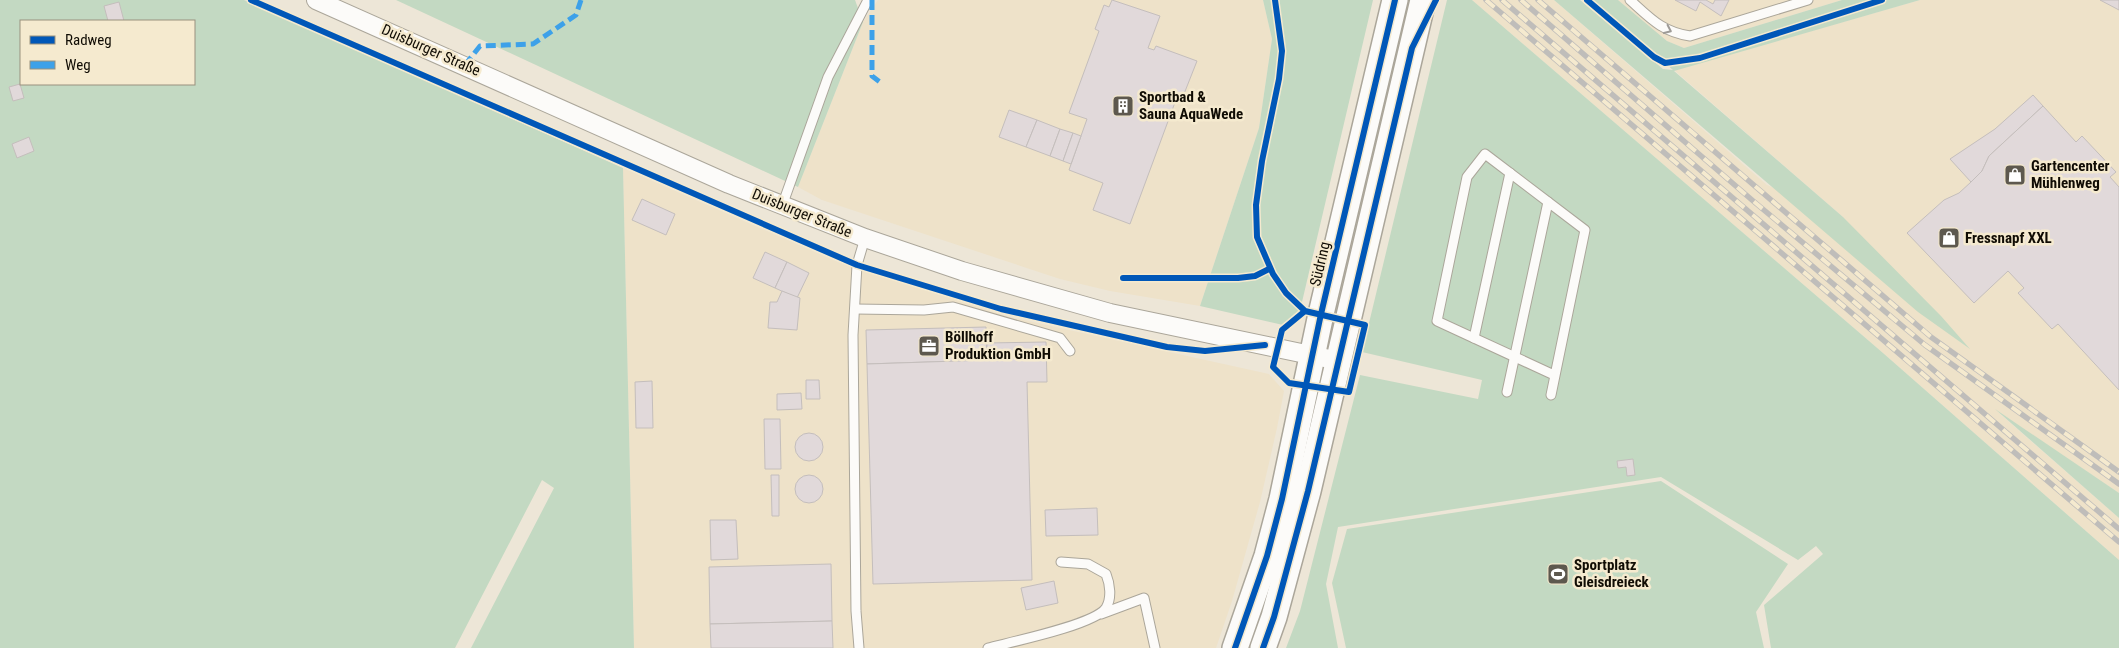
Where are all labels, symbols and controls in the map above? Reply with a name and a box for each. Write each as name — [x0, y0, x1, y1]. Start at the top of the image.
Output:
legend — [20, 20, 195, 85]
street label: Duisburger Straße — [379, 20, 483, 80]
one-way arrow — [1663, 24, 1672, 34]
text: Radweg — [65, 31, 112, 49]
text: Weg — [65, 56, 91, 74]
place label: Sportbad & Sauna AquaWede — [1139, 88, 1243, 123]
building icon: Sportbad & Sauna AquaWede — [1111, 94, 1135, 118]
place label: Gartencenter Mühlenweg — [2031, 157, 2110, 192]
shop icon: Gartencenter Mühlenweg — [2003, 163, 2027, 187]
street label: Duisburger Straße — [749, 185, 855, 241]
shop icon: Fressnapf XXL — [1937, 226, 1961, 250]
place label: Fressnapf XXL — [1965, 229, 2052, 247]
street label: Südring — [1306, 240, 1334, 288]
place label: Böllhoff Produktion GmbH — [945, 328, 1051, 363]
office icon: Böllhoff Produktion GmbH — [917, 334, 941, 358]
place label: Sportplatz Gleisdreieck — [1574, 556, 1650, 591]
sports icon: Sportplatz Gleisdreieck — [1546, 562, 1570, 586]

